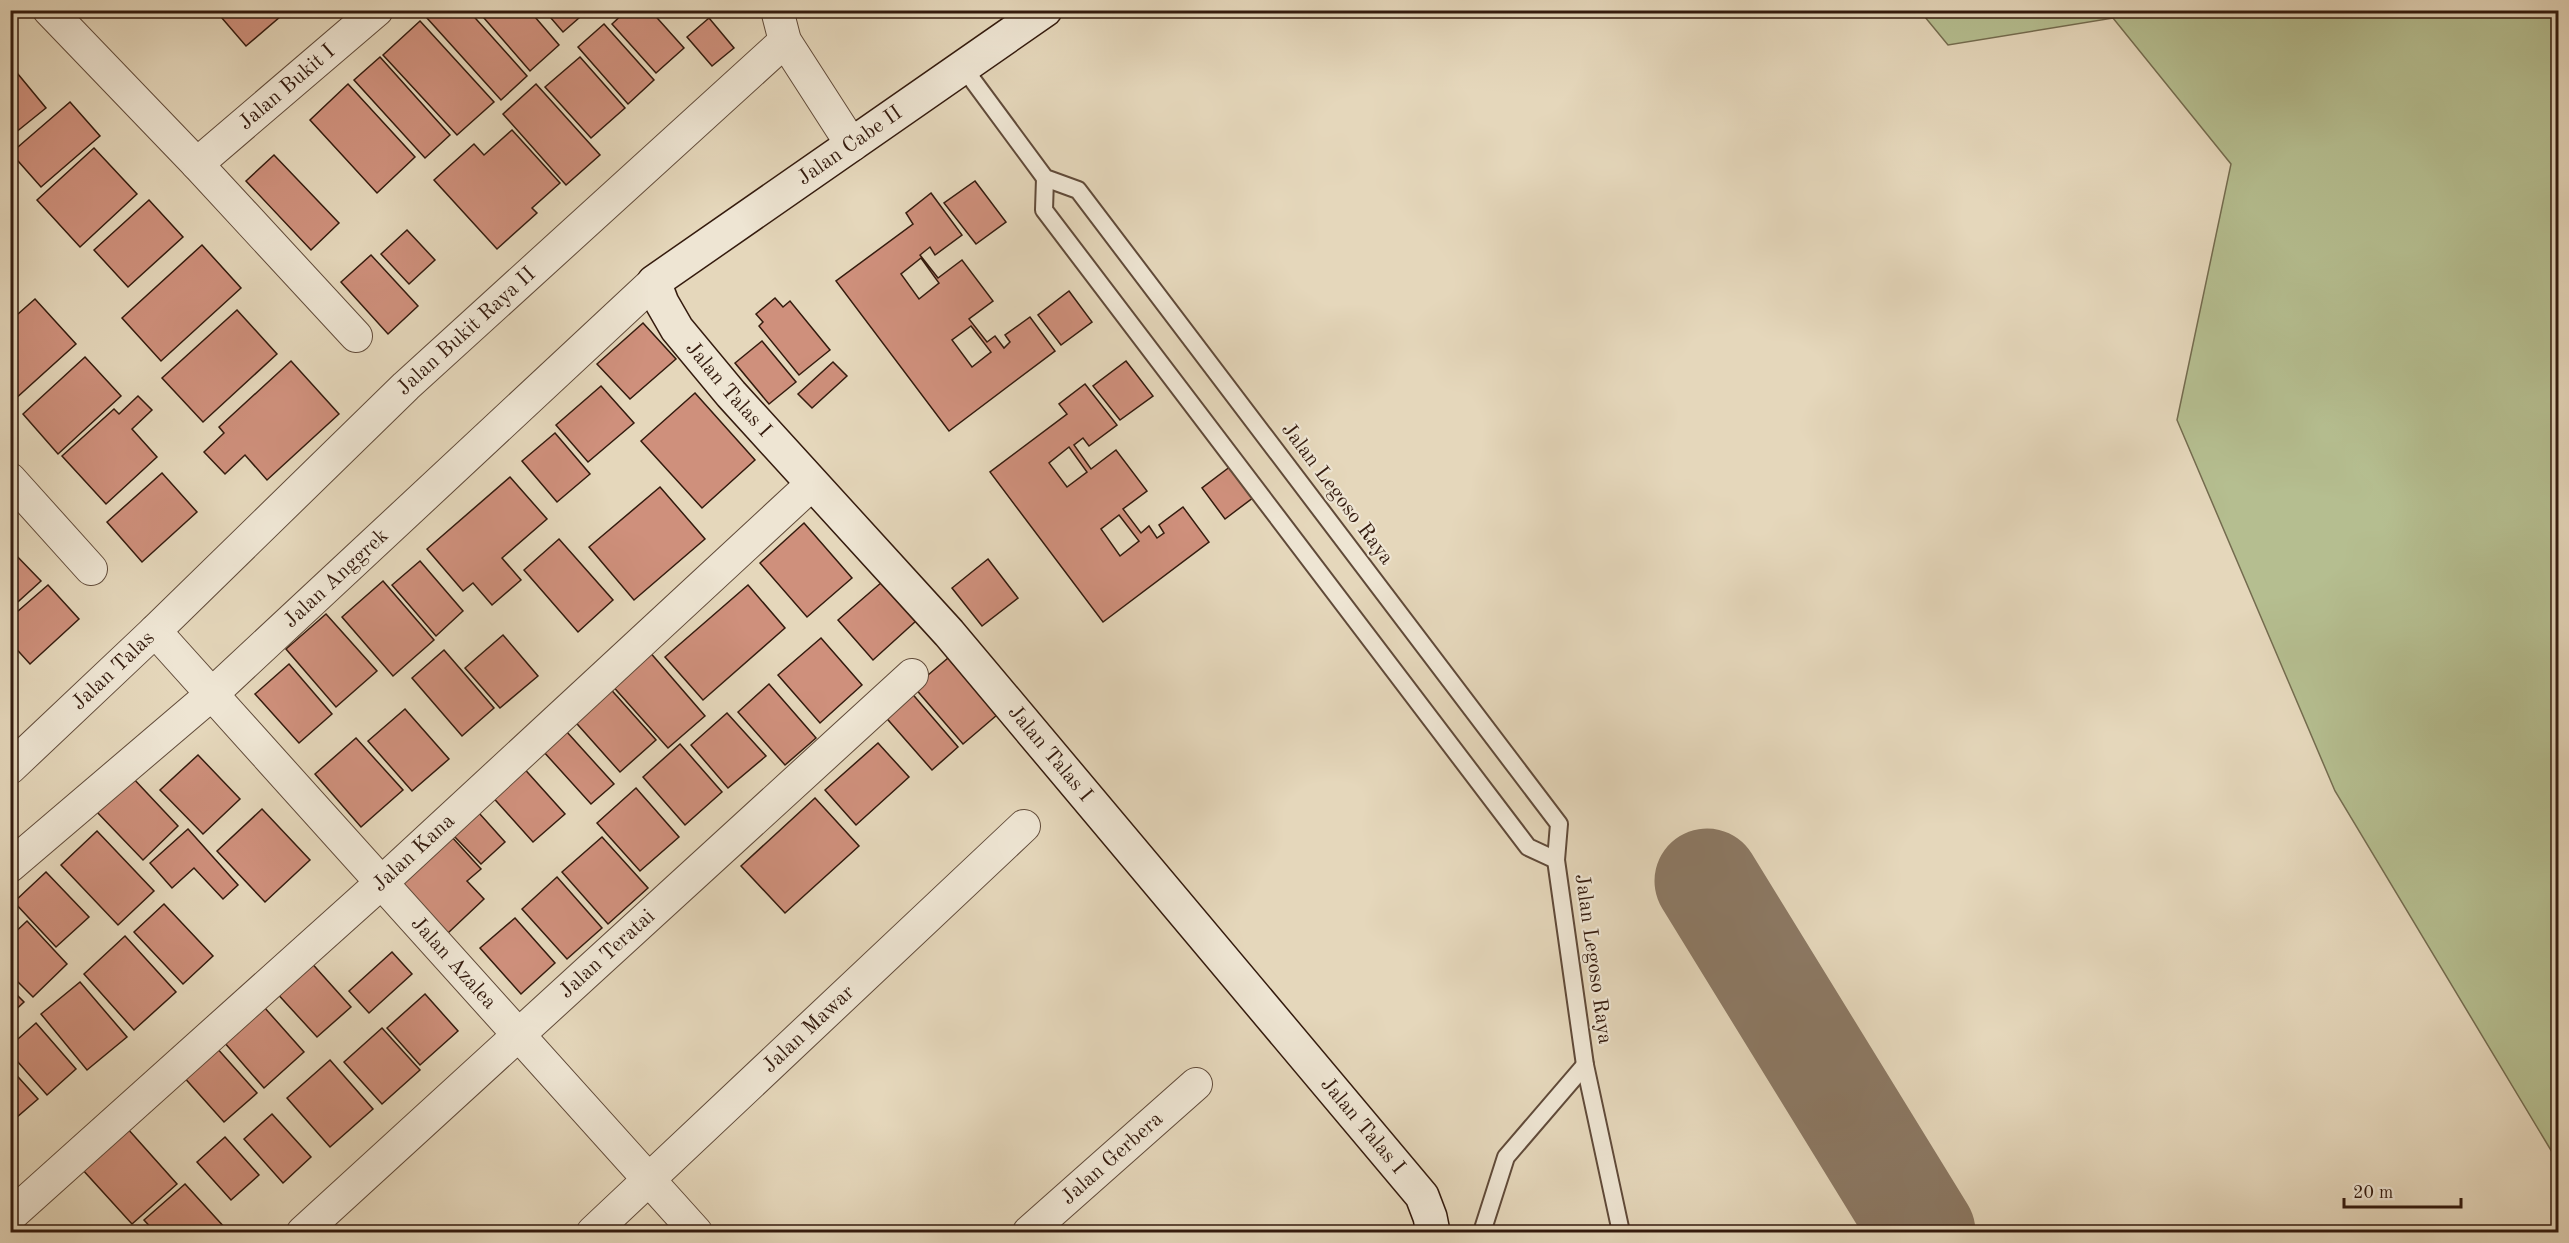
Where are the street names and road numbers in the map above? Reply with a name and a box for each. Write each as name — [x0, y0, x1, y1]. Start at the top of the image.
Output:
street label: Jalan Bukit I — [235, 41, 339, 134]
street label: Jalan Cabe II — [794, 102, 906, 190]
street label: Jalan Bukit Raya II — [393, 263, 539, 399]
street label: Jalan Talas I — [682, 338, 775, 441]
street label: Jalan Legoso Raya — [1277, 419, 1397, 569]
street label: Jalan Anggrek — [280, 525, 392, 632]
street label: Jalan Talas — [68, 627, 158, 714]
street label: Jalan Talas I — [1004, 701, 1096, 806]
street label: Jalan Kana — [369, 810, 459, 896]
street label: Jalan Legoso Raya — [1571, 872, 1615, 1046]
street label: Jalan Teratai — [555, 905, 659, 1002]
street label: Jalan Azalea — [407, 913, 500, 1013]
street label: Jalan Mawar — [759, 981, 859, 1077]
street label: Jalan Talas I — [1317, 1073, 1409, 1178]
street label: Jalan Gerbera — [1057, 1108, 1167, 1209]

